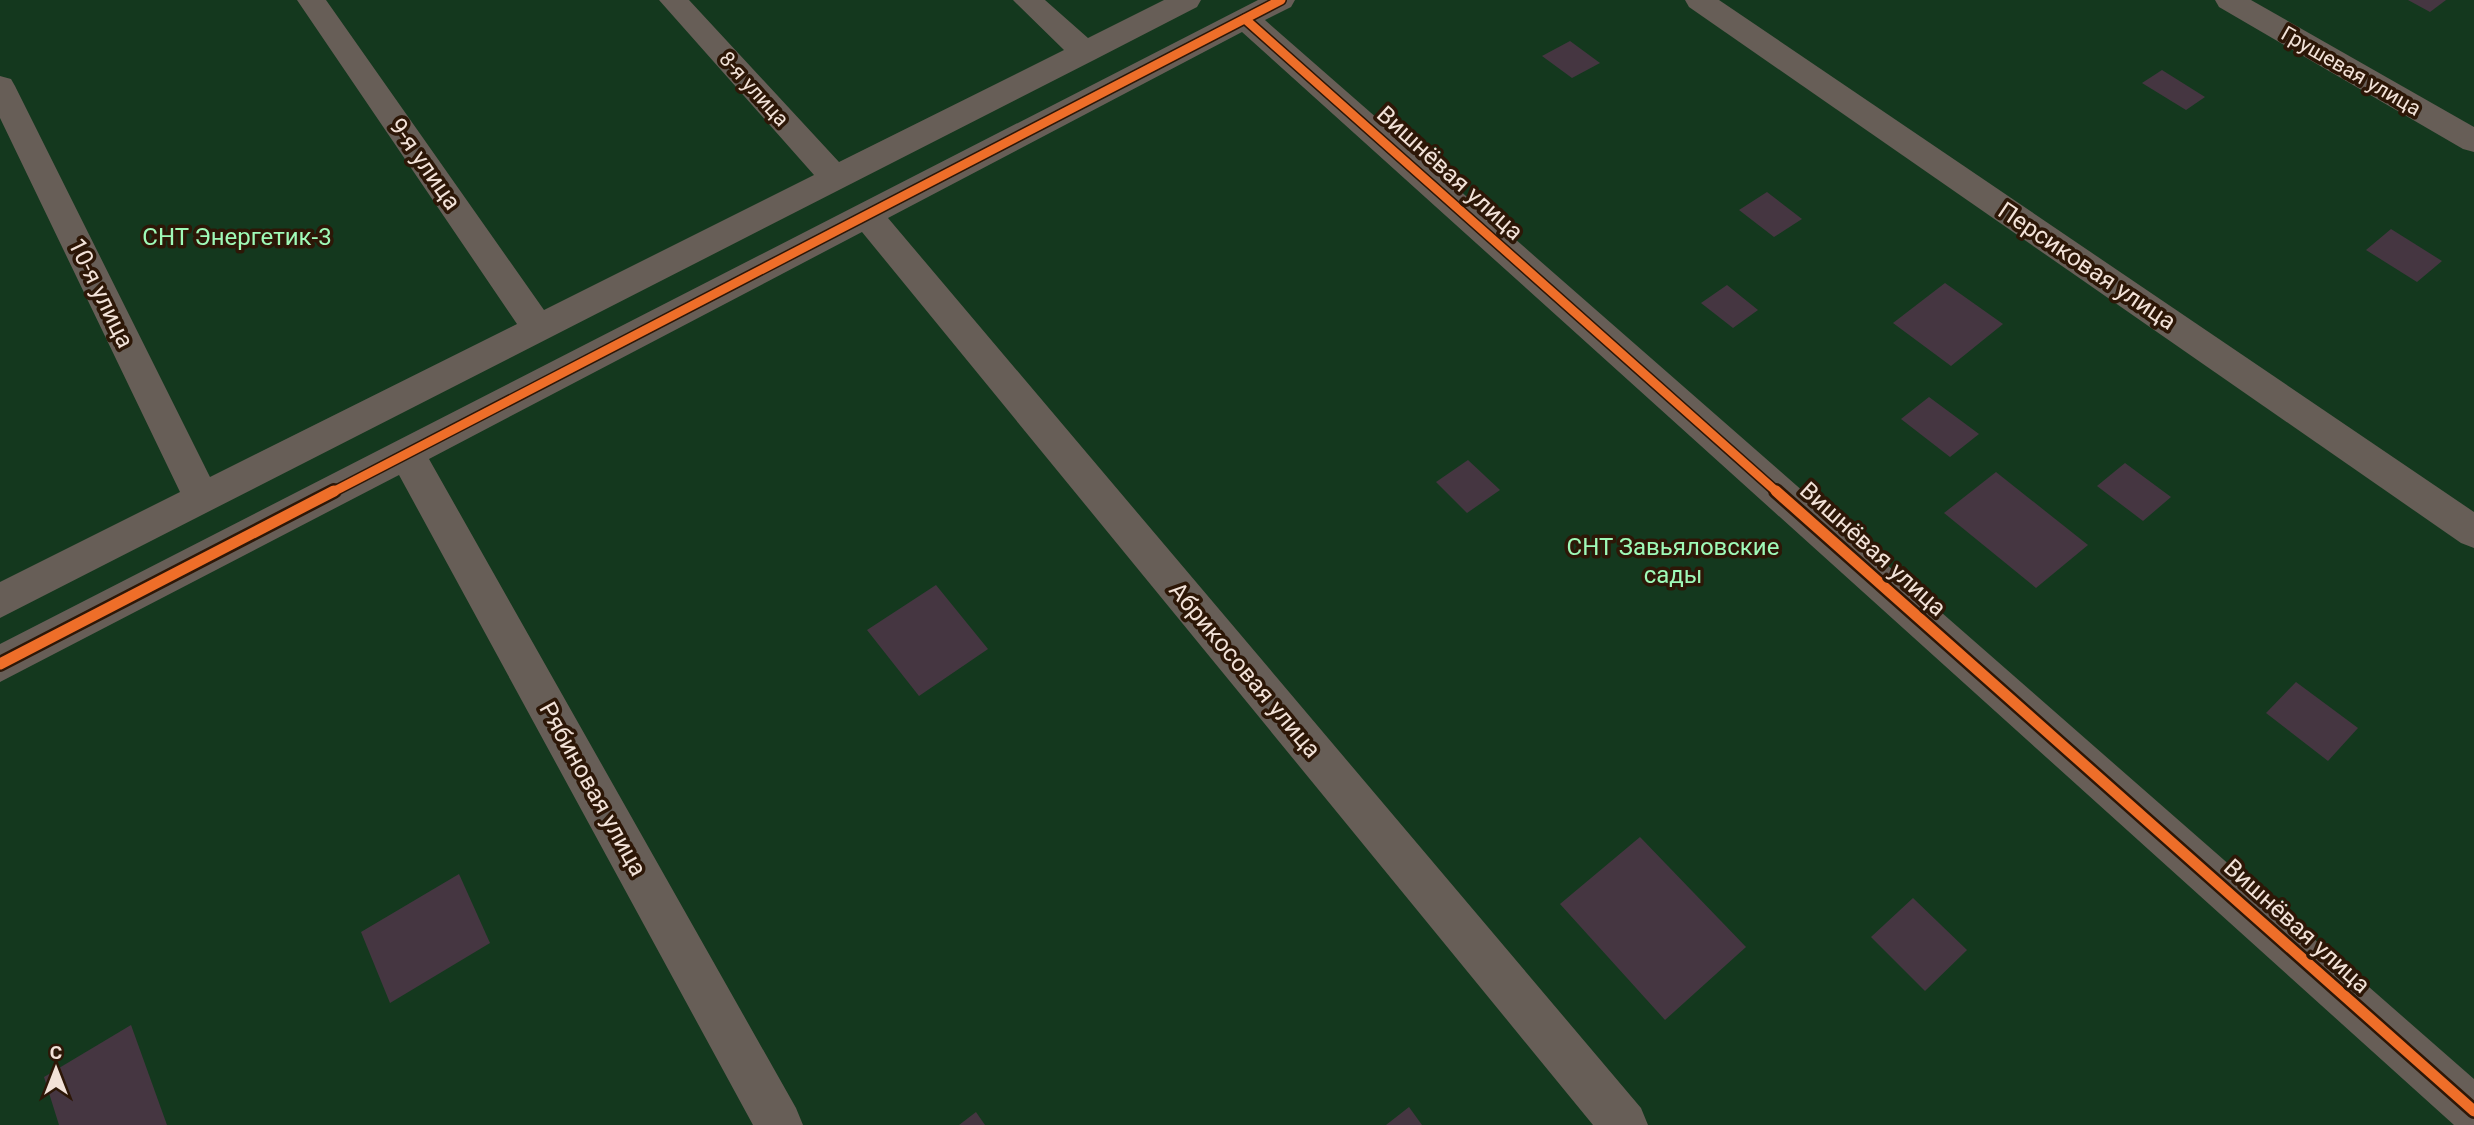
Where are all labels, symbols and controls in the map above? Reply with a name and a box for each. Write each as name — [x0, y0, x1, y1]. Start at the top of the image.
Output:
street label: Грушевая улица — [2277, 21, 2425, 121]
street label: 8-я улица — [714, 47, 794, 131]
street label: Вишнёвая улица — [1371, 100, 1529, 246]
street label: 9-я улица — [383, 113, 467, 215]
street label: Персиковая улица — [1993, 196, 2181, 336]
park label: СНТ Энергетик-3 — [142, 223, 332, 251]
street label: 10-я улица — [62, 234, 140, 352]
street label: Вишнёвая улица — [1794, 476, 1952, 622]
park label: СНТ Завьяловские сады — [1567, 533, 1779, 589]
street label: Абрикосовая улица — [1163, 577, 1327, 763]
street label: Рябиновая улица — [534, 697, 652, 881]
street label: Вишнёвая улица — [2218, 853, 2376, 999]
north arrow — [21, 1034, 91, 1104]
text: С — [50, 1041, 62, 1064]

